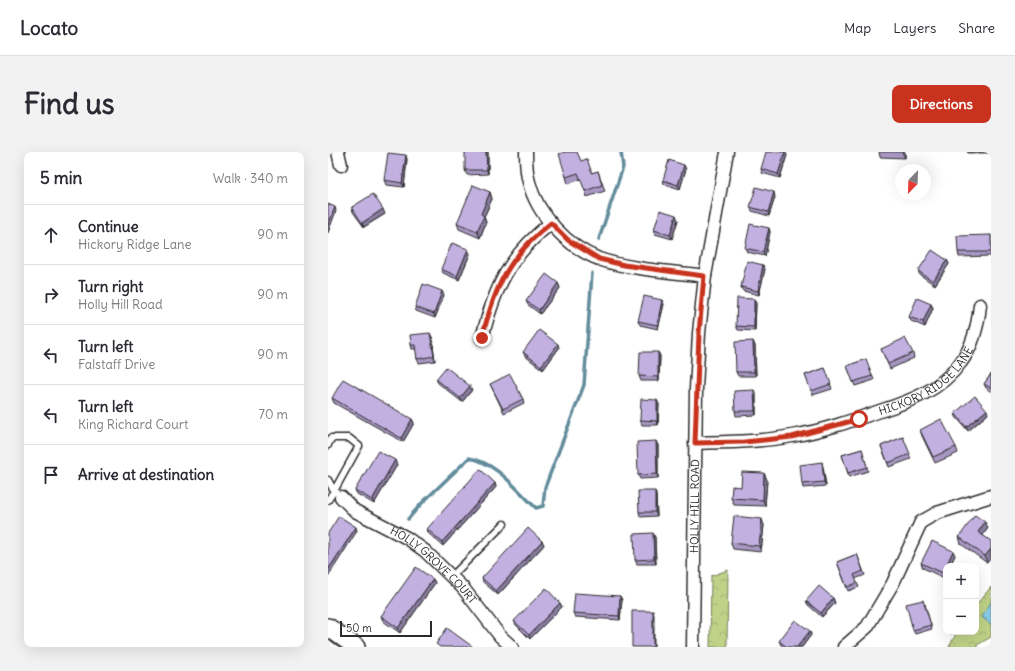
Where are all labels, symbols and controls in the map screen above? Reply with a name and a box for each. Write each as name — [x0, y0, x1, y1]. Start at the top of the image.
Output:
text: Locato — [20, 16, 78, 40]
text: Map — [844, 19, 871, 37]
text: Layers — [893, 19, 936, 37]
text: Share — [958, 19, 995, 37]
button: Directions — [892, 85, 991, 123]
text: Find us — [24, 86, 115, 122]
north arrow — [895, 164, 931, 200]
text: 5 min — [40, 167, 82, 189]
text: Walk · 340 m — [213, 170, 288, 187]
text: Continue — [78, 217, 139, 236]
icon: ahead — [40, 224, 62, 246]
text: 90 m — [257, 226, 288, 243]
text: Hickory Ridge Lane — [78, 236, 192, 253]
text: Turn right — [78, 277, 143, 296]
icon: right — [40, 284, 62, 306]
text: 90 m — [257, 286, 288, 303]
text: Holly Hill Road — [78, 296, 163, 313]
route end — [473, 329, 491, 347]
text: Turn left — [78, 337, 133, 356]
icon: left — [40, 344, 62, 366]
street label: HICKORY RIDGE LANE — [877, 344, 976, 418]
text: 90 m — [257, 346, 288, 363]
text: Falstaff Drive — [78, 356, 155, 373]
text: Turn left — [78, 397, 133, 416]
icon: left — [40, 404, 62, 426]
text: 70 m — [259, 406, 288, 423]
route start — [850, 410, 868, 428]
text: King Richard Court — [78, 416, 188, 433]
street label: HOLLY HILL ROAD — [687, 459, 702, 553]
icon: arrive — [40, 464, 62, 486]
text: Arrive at destination — [78, 465, 214, 484]
street label: HOLLY GROVE COURT — [388, 524, 480, 607]
map controls — [943, 563, 979, 635]
button: + — [943, 563, 979, 599]
button: − — [943, 599, 979, 635]
scale bar — [340, 619, 432, 638]
text: 50 m — [346, 621, 372, 635]

